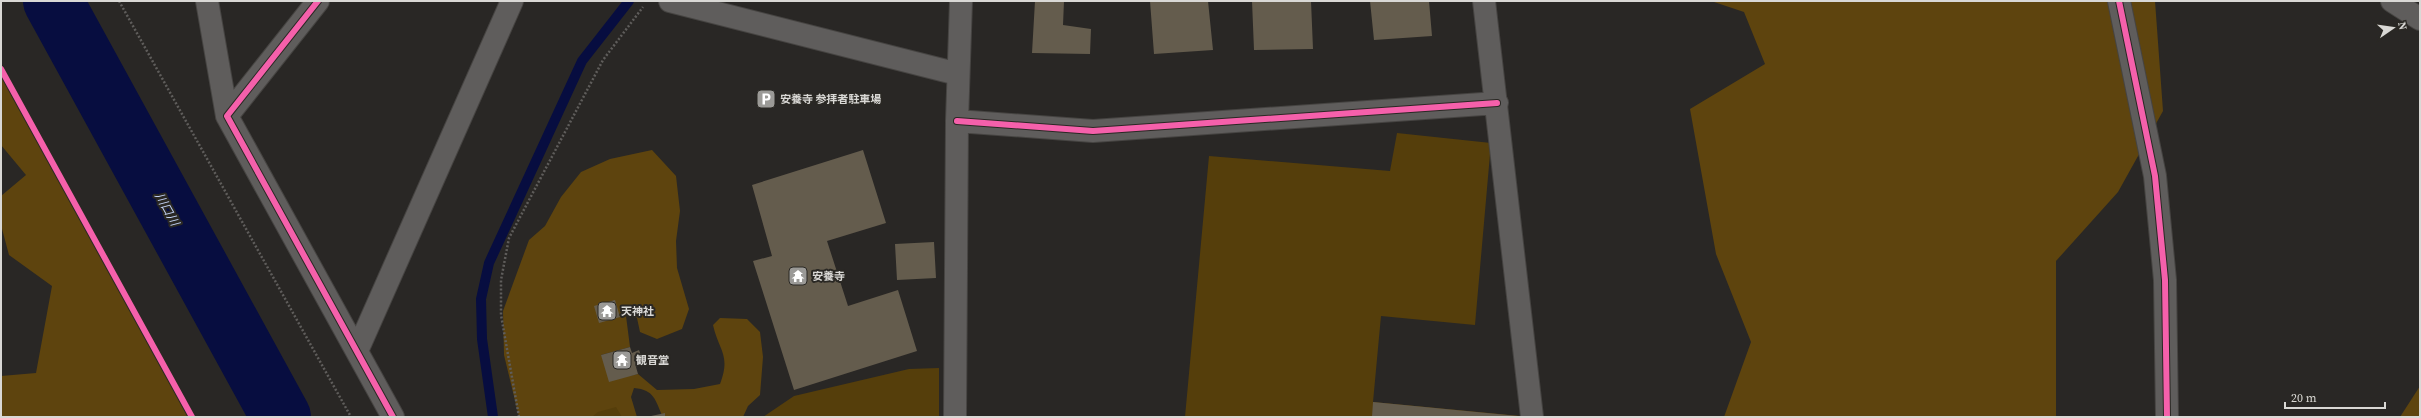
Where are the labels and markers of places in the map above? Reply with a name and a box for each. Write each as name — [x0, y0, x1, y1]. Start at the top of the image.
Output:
parking icon: 安養寺 参拝者駐車場 — [755, 88, 777, 110]
place label: 安養寺 参拝者駐車場 — [780, 92, 881, 107]
temple icon: 安養寺 — [787, 265, 809, 287]
place label: 安養寺 — [812, 269, 845, 284]
temple icon: 天神社 — [596, 300, 618, 322]
place label: 天神社 — [621, 304, 654, 319]
temple icon: 観音堂 — [611, 349, 633, 371]
place label: 観音堂 — [636, 353, 669, 368]

